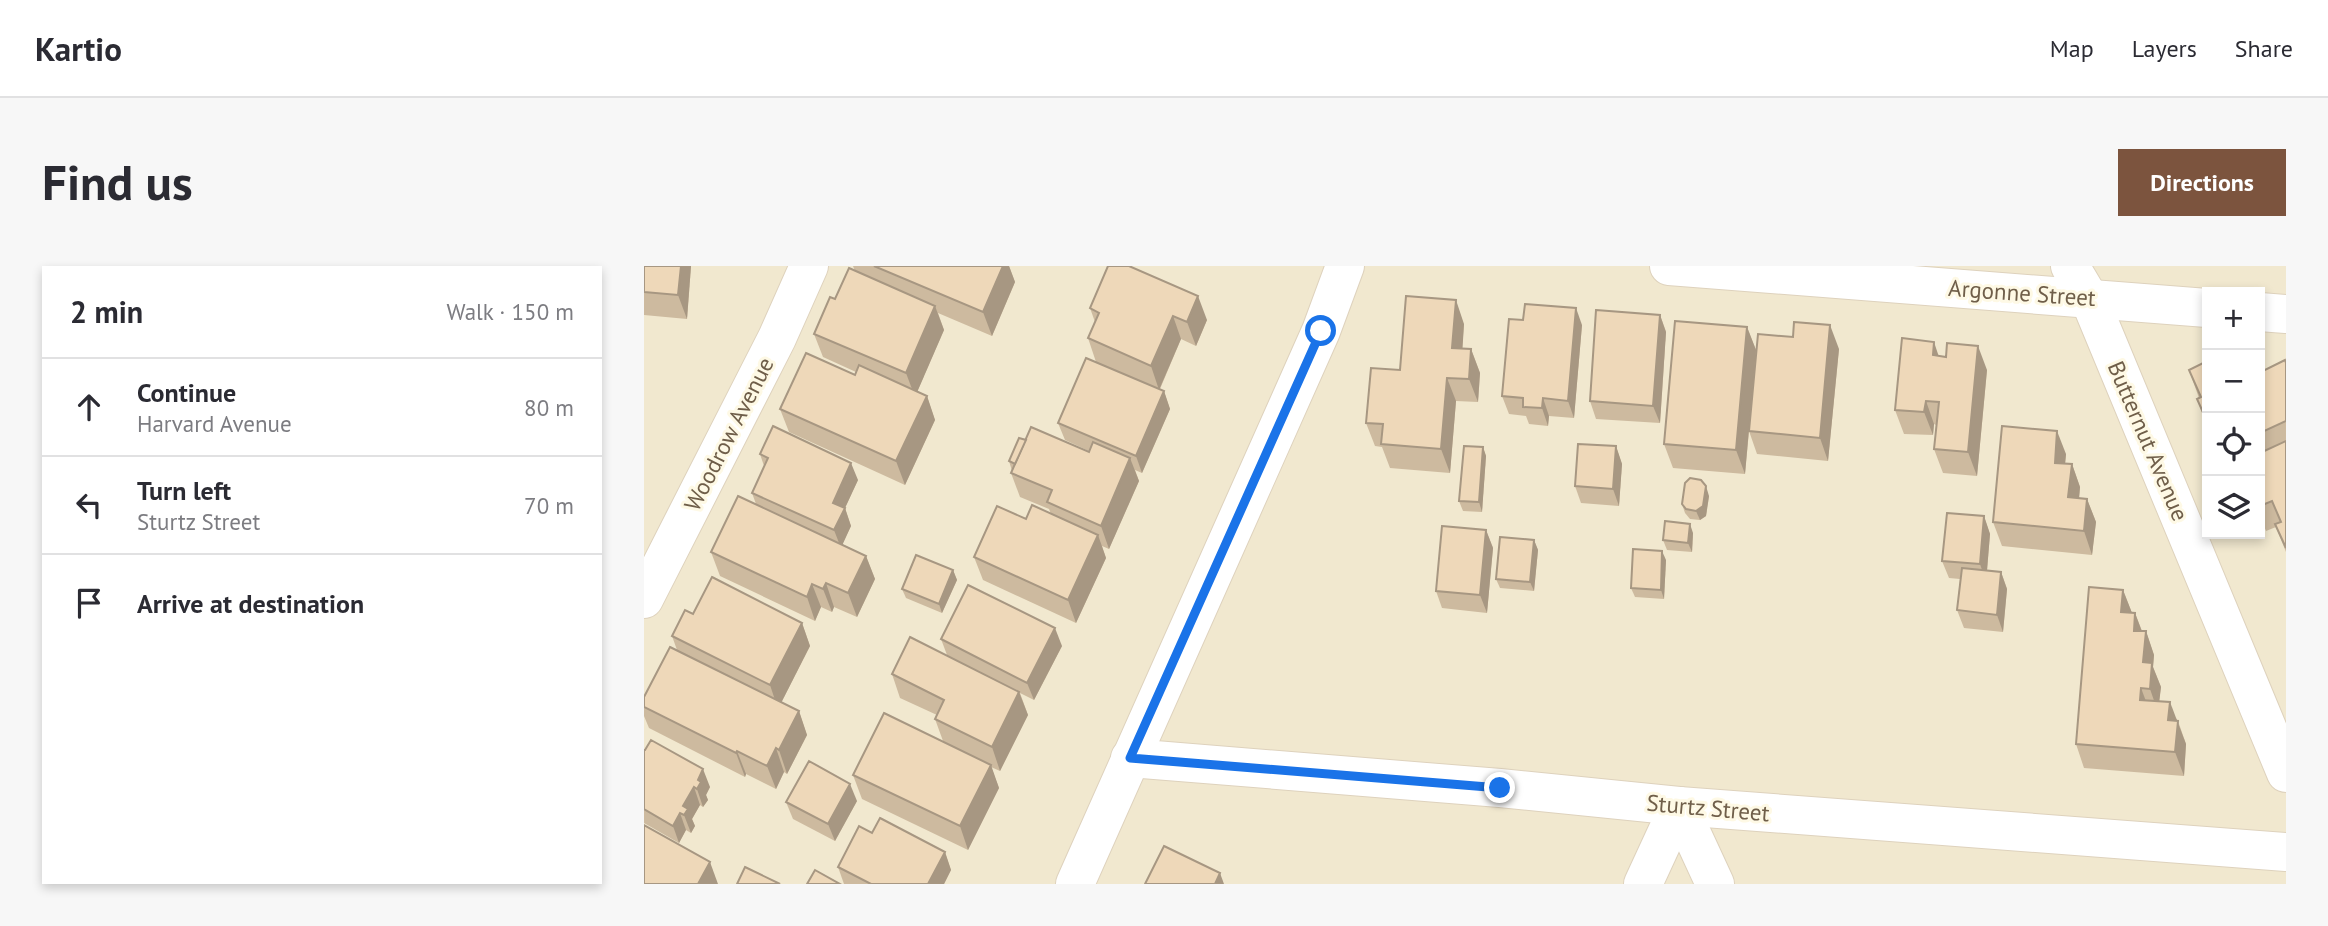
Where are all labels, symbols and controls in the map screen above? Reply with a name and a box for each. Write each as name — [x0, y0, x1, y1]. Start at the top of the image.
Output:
text: Kartio — [35, 27, 122, 70]
text: Map — [2050, 33, 2094, 64]
text: Layers — [2132, 33, 2197, 64]
text: Share — [2235, 33, 2293, 64]
button: Directions — [2118, 149, 2286, 216]
text: Find us — [42, 150, 193, 214]
street label: Argonne Street — [1947, 273, 2097, 312]
map controls — [2202, 287, 2265, 539]
button: + — [2202, 287, 2265, 350]
text: 2 min — [70, 292, 143, 331]
text: Walk · 150 m — [447, 297, 574, 326]
route start — [1305, 315, 1336, 346]
button: − — [2202, 350, 2265, 413]
street label: Woodrow Avenue — [677, 352, 780, 515]
street label: Butternut Avenue — [2102, 357, 2195, 525]
text: Continue — [137, 376, 236, 409]
icon: ahead — [70, 388, 108, 426]
text: 80 m — [524, 393, 574, 422]
text: Harvard Avenue — [137, 409, 292, 438]
button: locate — [2202, 413, 2265, 476]
text: Turn left — [137, 474, 231, 507]
button: layers — [2202, 476, 2265, 539]
icon: left — [70, 486, 108, 524]
text: 70 m — [524, 491, 574, 520]
text: Sturtz Street — [137, 507, 260, 536]
icon: arrive — [70, 584, 108, 622]
text: Arrive at destination — [137, 587, 364, 620]
route end — [1484, 772, 1515, 803]
street label: Sturtz Street — [1645, 788, 1771, 827]

